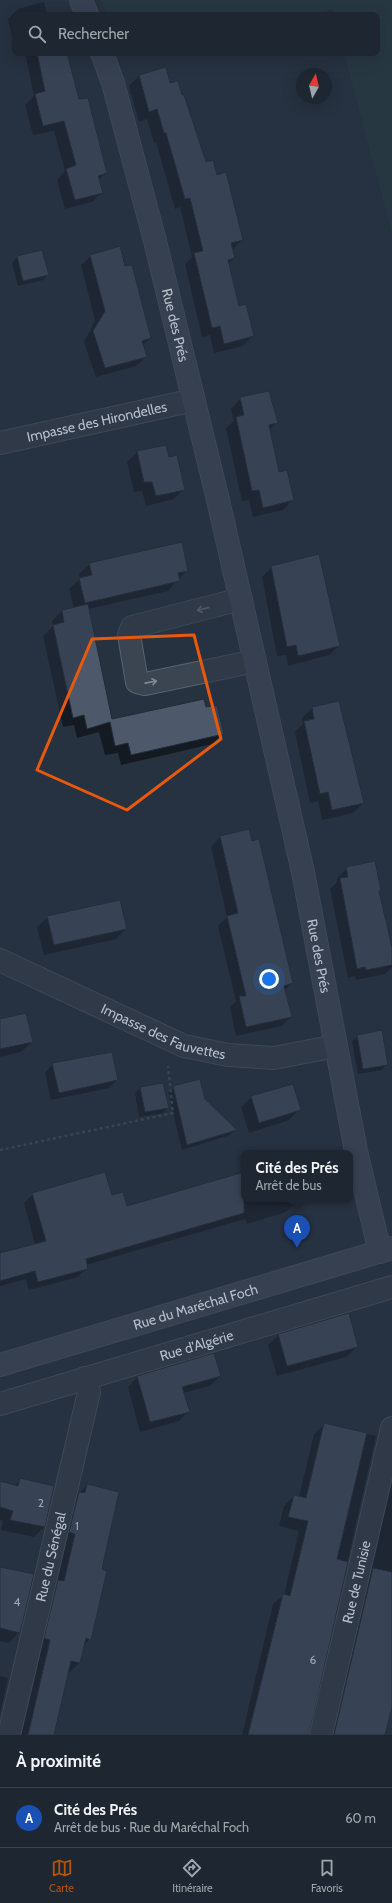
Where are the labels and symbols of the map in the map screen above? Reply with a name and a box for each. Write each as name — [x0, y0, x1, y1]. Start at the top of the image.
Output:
north arrow — [296, 68, 332, 104]
street label: Rue des Prés — [158, 287, 193, 364]
street label: Impasse des Hirondelles — [25, 397, 169, 446]
one-way arrow — [197, 605, 210, 613]
one-way arrow — [144, 678, 157, 686]
street label: Rue des Prés — [303, 917, 335, 995]
your location — [259, 969, 279, 989]
street label: Impasse des Fauvettes — [98, 999, 228, 1063]
pin: A — [284, 1215, 310, 1248]
street label: Rue du Maréchal Foch — [131, 1280, 260, 1334]
street label: Rue d'Algérie — [157, 1326, 235, 1365]
house number: 2 — [38, 1495, 44, 1510]
street label: Rue du Sénégal — [31, 1509, 70, 1603]
house number: 1 — [75, 1518, 79, 1533]
street label: Rue de Tunisie — [338, 1539, 375, 1625]
house number: 4 — [14, 1594, 21, 1609]
house number: 6 — [310, 1652, 317, 1667]

